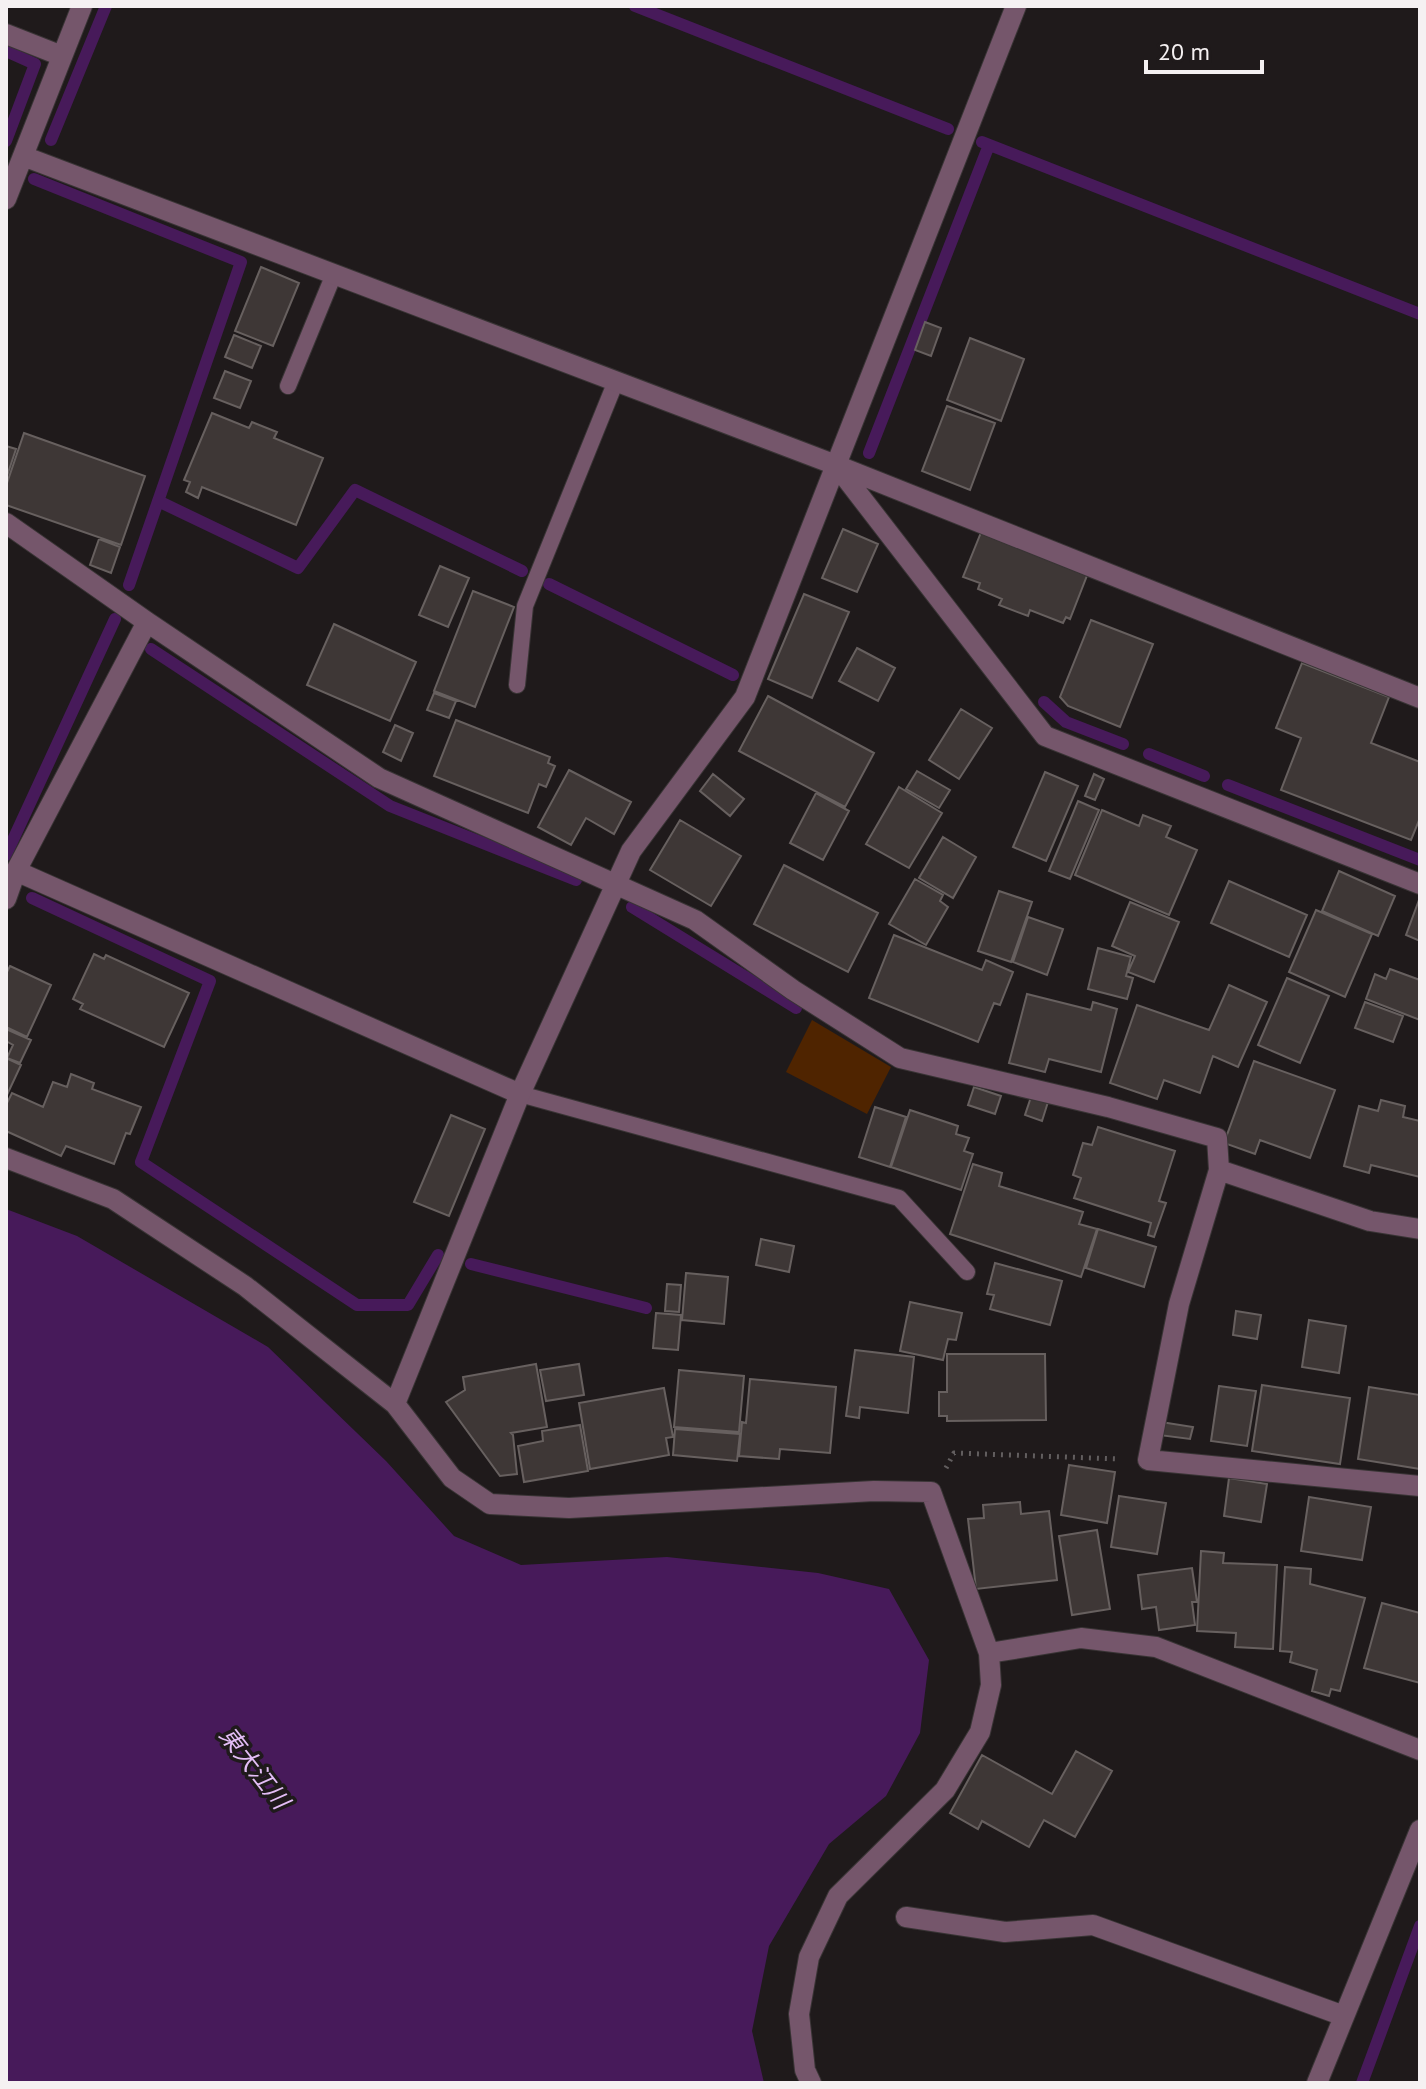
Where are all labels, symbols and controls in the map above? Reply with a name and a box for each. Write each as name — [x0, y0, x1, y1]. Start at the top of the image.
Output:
scale bar — [1146, 24, 1262, 74]
text: 20 m — [1158, 36, 1210, 67]
water label: 東大江川 — [213, 1720, 298, 1817]

